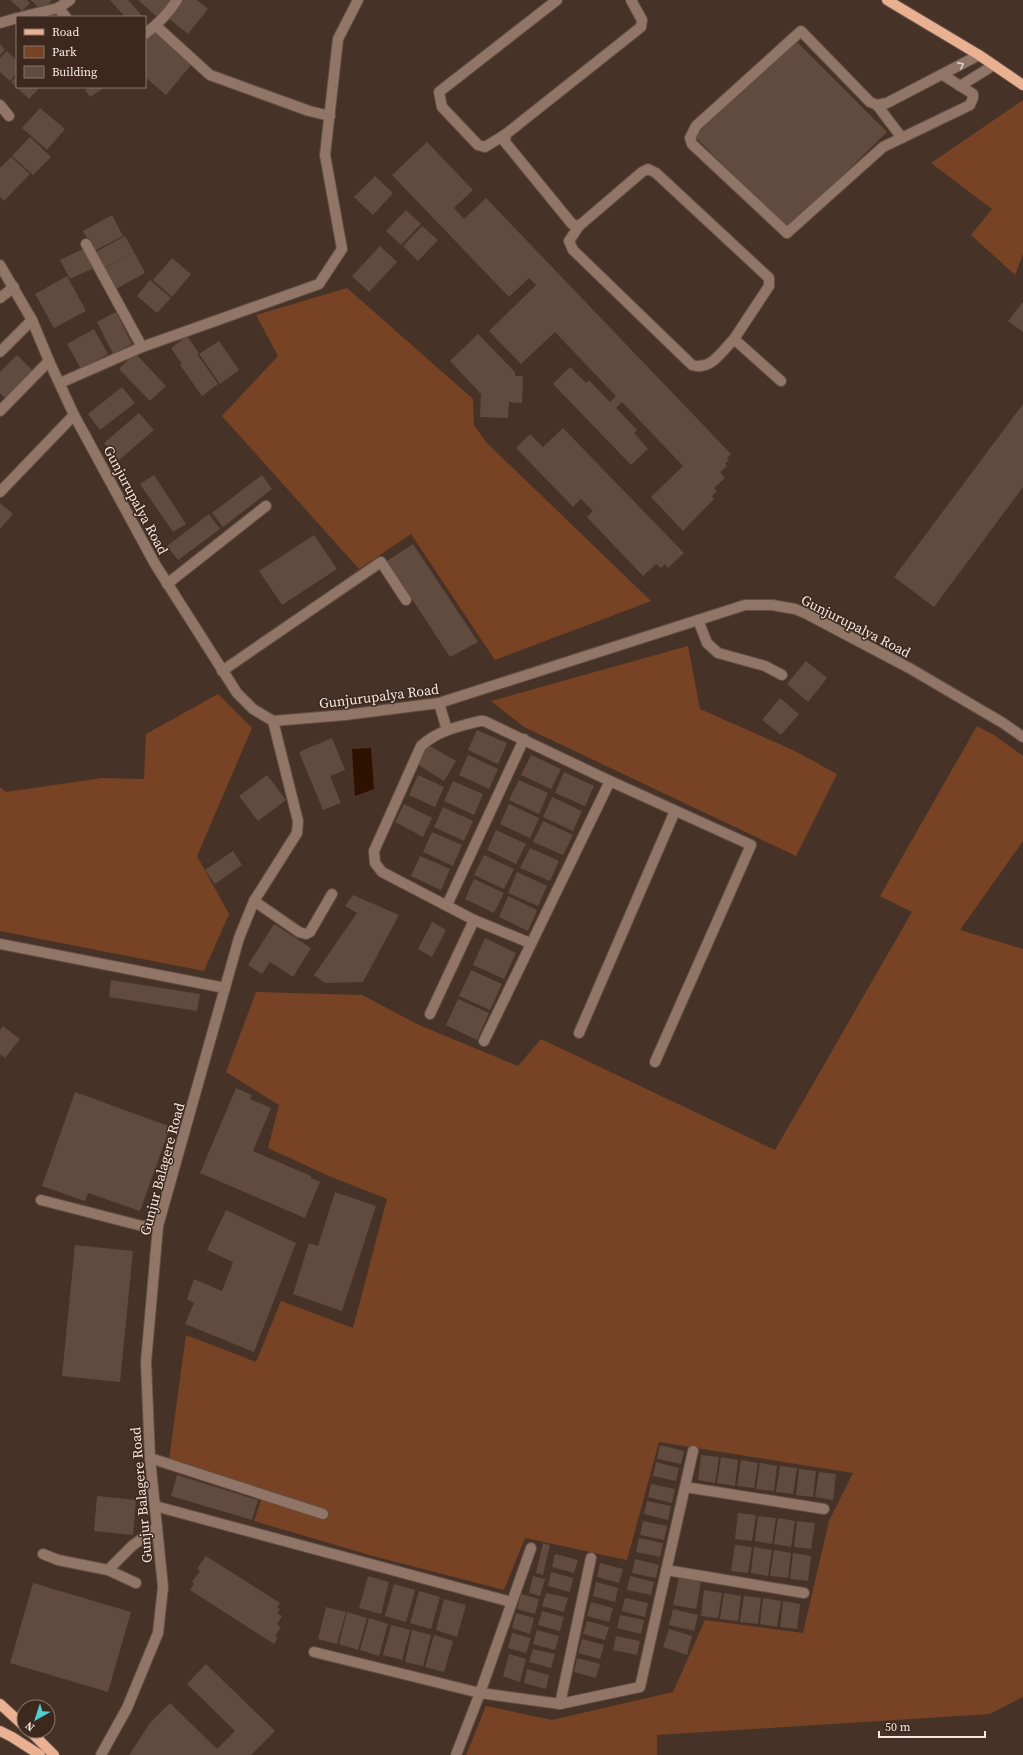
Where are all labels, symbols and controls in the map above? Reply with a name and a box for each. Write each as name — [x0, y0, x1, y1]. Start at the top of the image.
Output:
legend — [16, 16, 146, 88]
text: Road — [52, 24, 79, 40]
text: Park — [52, 44, 77, 60]
one-way arrow — [957, 62, 964, 70]
text: Building — [52, 64, 97, 80]
street label: Gunjurupalya Road — [99, 442, 173, 558]
street label: Gunjurupalya Road — [798, 590, 914, 662]
street label: Gunjurupalya Road — [318, 679, 440, 713]
street label: Gunjur Balagere Road — [135, 1100, 189, 1238]
street label: Gunjur Balagere Road — [125, 1426, 157, 1564]
north arrow — [16, 1699, 56, 1739]
scale bar — [879, 1713, 985, 1739]
text: N — [22, 1718, 38, 1735]
text: 50 m — [885, 1719, 911, 1735]

